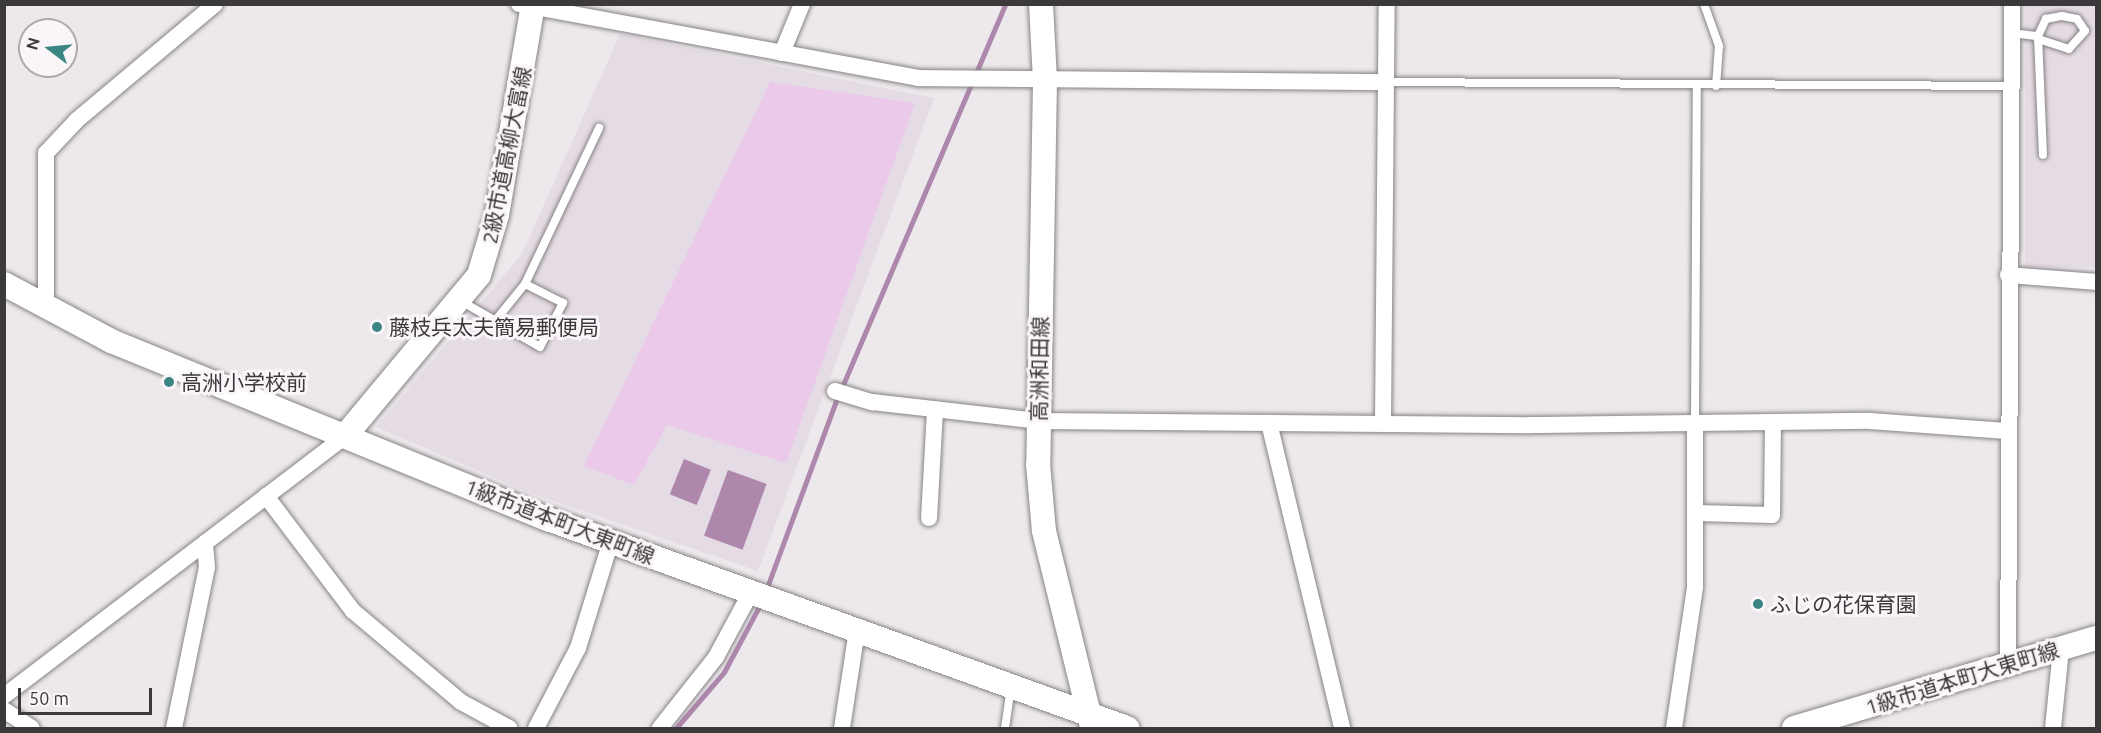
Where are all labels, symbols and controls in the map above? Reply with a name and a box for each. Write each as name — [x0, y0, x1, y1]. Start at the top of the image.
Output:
north arrow — [18, 18, 78, 78]
text: N — [22, 35, 43, 52]
street label: 2級市道高柳大富線 — [476, 64, 536, 246]
place label: 藤枝兵太夫簡易郵便局 — [389, 314, 599, 340]
street label: 高洲和田線 — [1025, 316, 1053, 422]
marker: 藤枝兵太夫簡易郵便局 — [370, 320, 384, 334]
place label: 高洲小学校前 — [181, 369, 307, 395]
marker: 高洲小学校前 — [162, 375, 176, 389]
street label: 1級市道本町大東町線 — [462, 473, 658, 569]
place label: ふじの花保育園 — [1770, 591, 1917, 617]
marker: ふじの花保育園 — [1751, 597, 1765, 611]
street label: 1級市道本町大東町線 — [1862, 637, 2062, 719]
scale bar — [21, 676, 154, 714]
text: 50 m — [29, 688, 69, 708]

